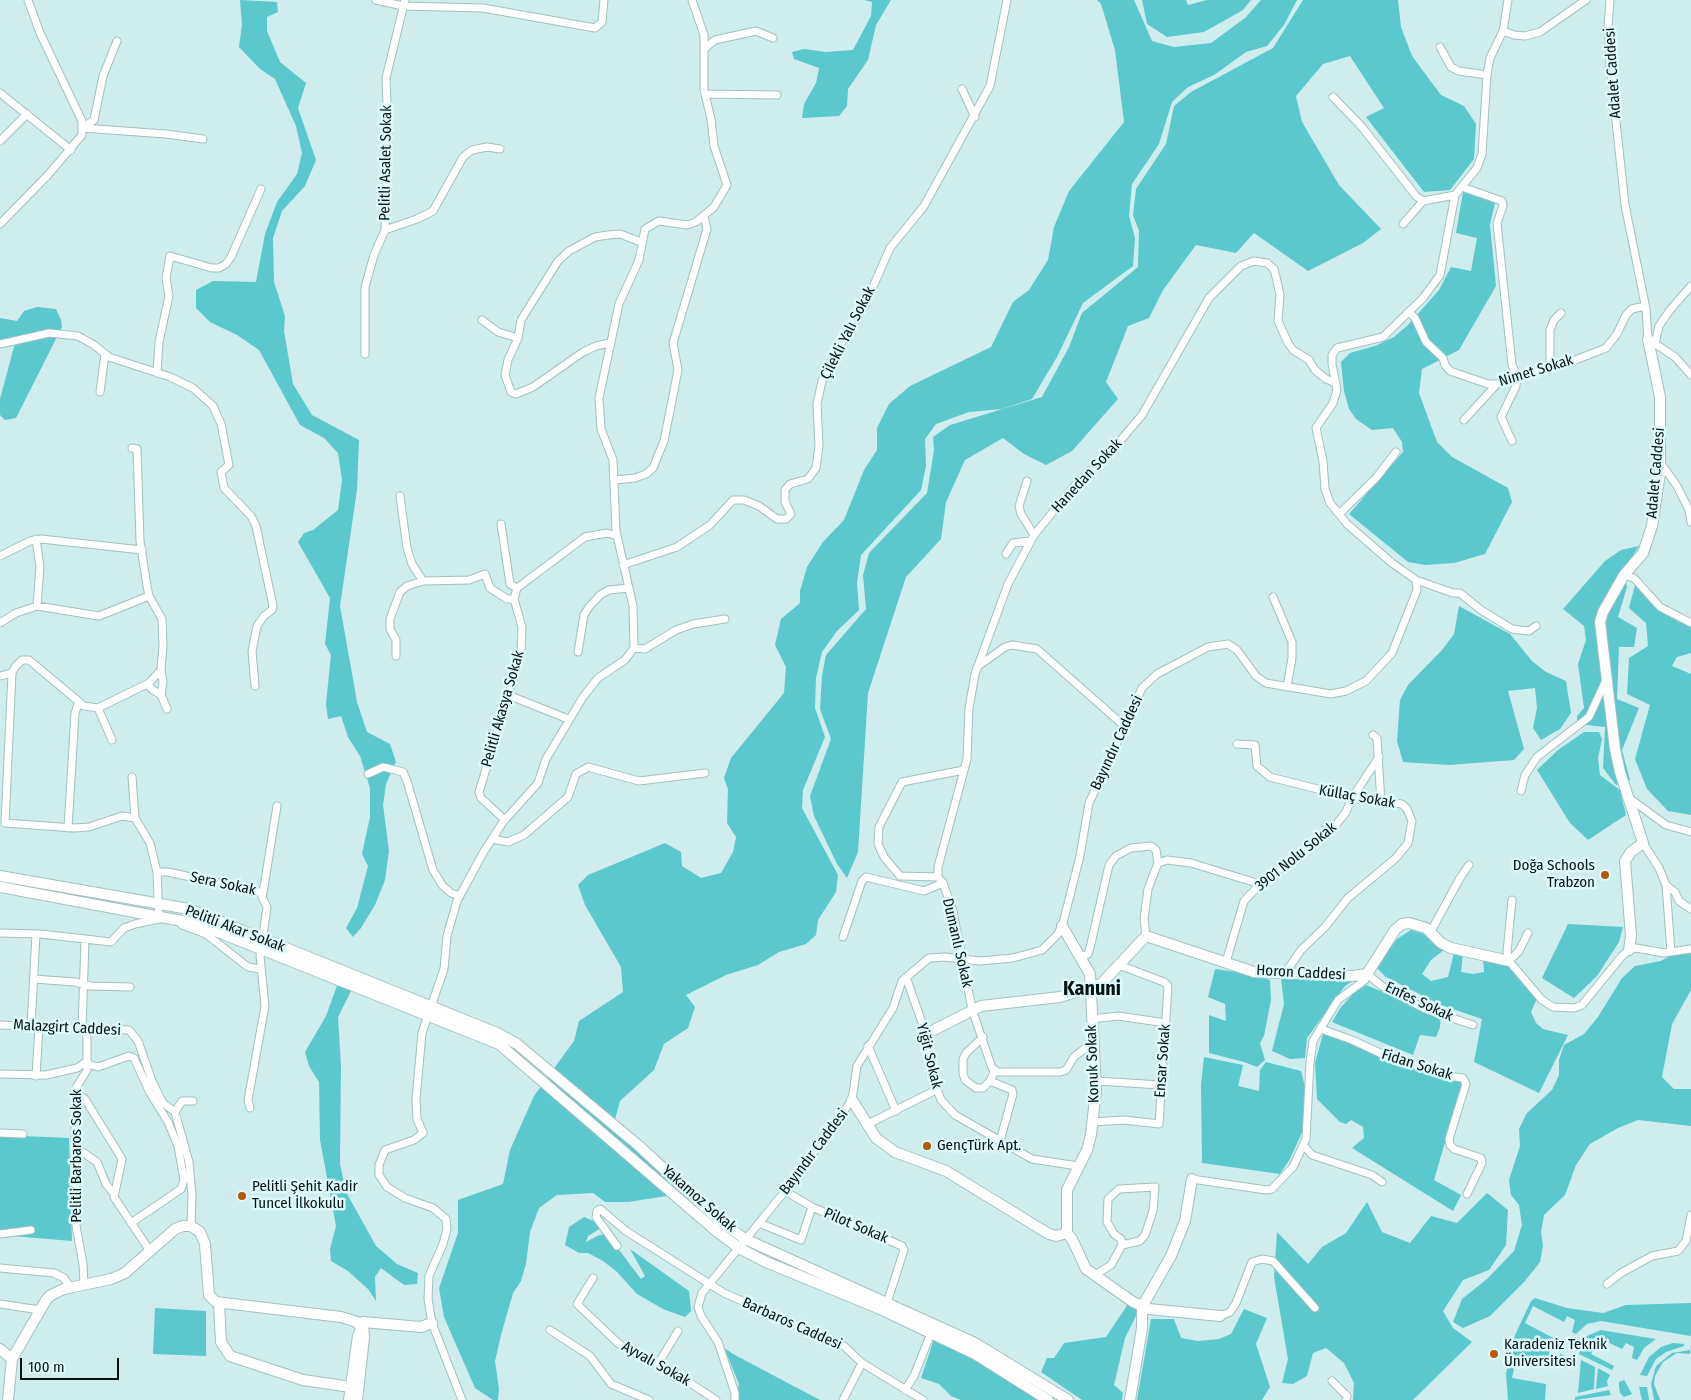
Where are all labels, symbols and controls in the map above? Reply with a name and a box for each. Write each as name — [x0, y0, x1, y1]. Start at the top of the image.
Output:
street label: Adalet Caddesi — [1601, 27, 1625, 119]
street label: Pelitli Asalet Sokak — [376, 105, 396, 221]
street label: Çilekli Yalı Sokak — [817, 283, 879, 383]
street label: Nimet Sokak — [1497, 351, 1575, 391]
street label: Adalet Caddesi — [1643, 427, 1669, 519]
street label: Hanedan Sokak — [1048, 435, 1126, 517]
street label: Pelitli Akasya Sokak — [478, 649, 528, 769]
street label: Bayındır Caddesi — [1087, 693, 1147, 793]
street label: Küllaç Sokak — [1317, 781, 1397, 813]
street label: 3901 Nolu Sokak — [1252, 819, 1340, 895]
place label: Doğa Schools Trabzon — [1513, 857, 1595, 892]
street label: Sera Sokak — [188, 868, 258, 900]
marker: Doğa Schools Trabzon — [1599, 869, 1611, 881]
street label: Dumanlı Sokak — [938, 897, 976, 989]
street label: Pelitli Akar Sokak — [182, 902, 288, 956]
street label: Horon Caddesi — [1256, 962, 1346, 984]
district label: Kanuni — [1063, 977, 1121, 1001]
street label: Enfes Sokak — [1382, 978, 1456, 1026]
street label: Malazgirt Caddesi — [13, 1016, 121, 1040]
street label: Yiğit Sokak — [912, 1021, 946, 1091]
street label: Ensar Sokak — [1151, 1024, 1175, 1098]
street label: Konuk Sokak — [1083, 1025, 1103, 1103]
street label: Fidan Sokak — [1379, 1046, 1455, 1084]
street label: Pelitli Barbaros Sokak — [68, 1089, 86, 1223]
street label: Bayındır Caddesi — [776, 1106, 852, 1198]
place label: GençTürk Apt. — [937, 1137, 1021, 1155]
marker: GençTürk Apt. — [921, 1140, 933, 1152]
street label: Yakamoz Sokak — [658, 1162, 740, 1236]
place label: Pelitli Şehit Kadir Tuncel İlkokulu — [252, 1178, 358, 1213]
marker: Pelitli Şehit Kadir Tuncel İlkokulu — [236, 1190, 248, 1202]
street label: Pilot Sokak — [821, 1204, 891, 1248]
street label: Barbaros Caddesi — [739, 1294, 845, 1354]
place label: Karadeniz Teknik Üniversitesi — [1504, 1336, 1607, 1371]
street label: Ayvalı Sokak — [618, 1338, 694, 1390]
scale bar — [22, 1348, 121, 1380]
marker: Karadeniz Teknik Üniversitesi — [1488, 1348, 1500, 1360]
text: 100 m — [28, 1358, 65, 1376]

